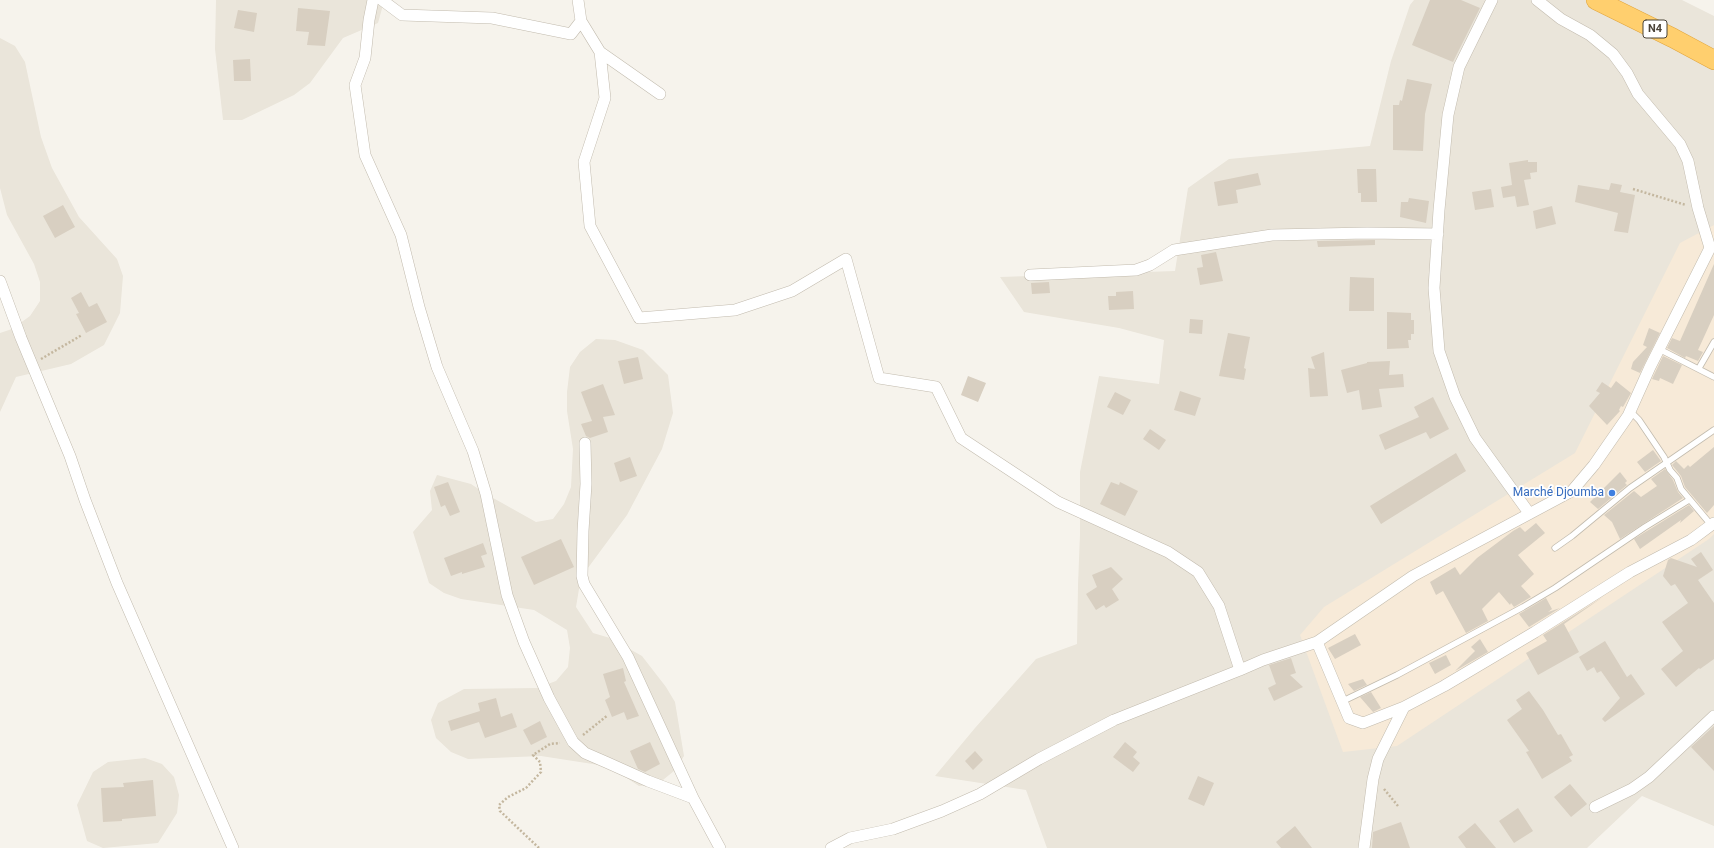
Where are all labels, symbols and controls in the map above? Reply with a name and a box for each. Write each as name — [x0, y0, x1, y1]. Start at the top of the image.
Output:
road number: N4 — [1643, 20, 1667, 38]
place label: Marché Djoumba — [1513, 486, 1604, 500]
marker: Marché Djoumba — [1607, 488, 1617, 498]

